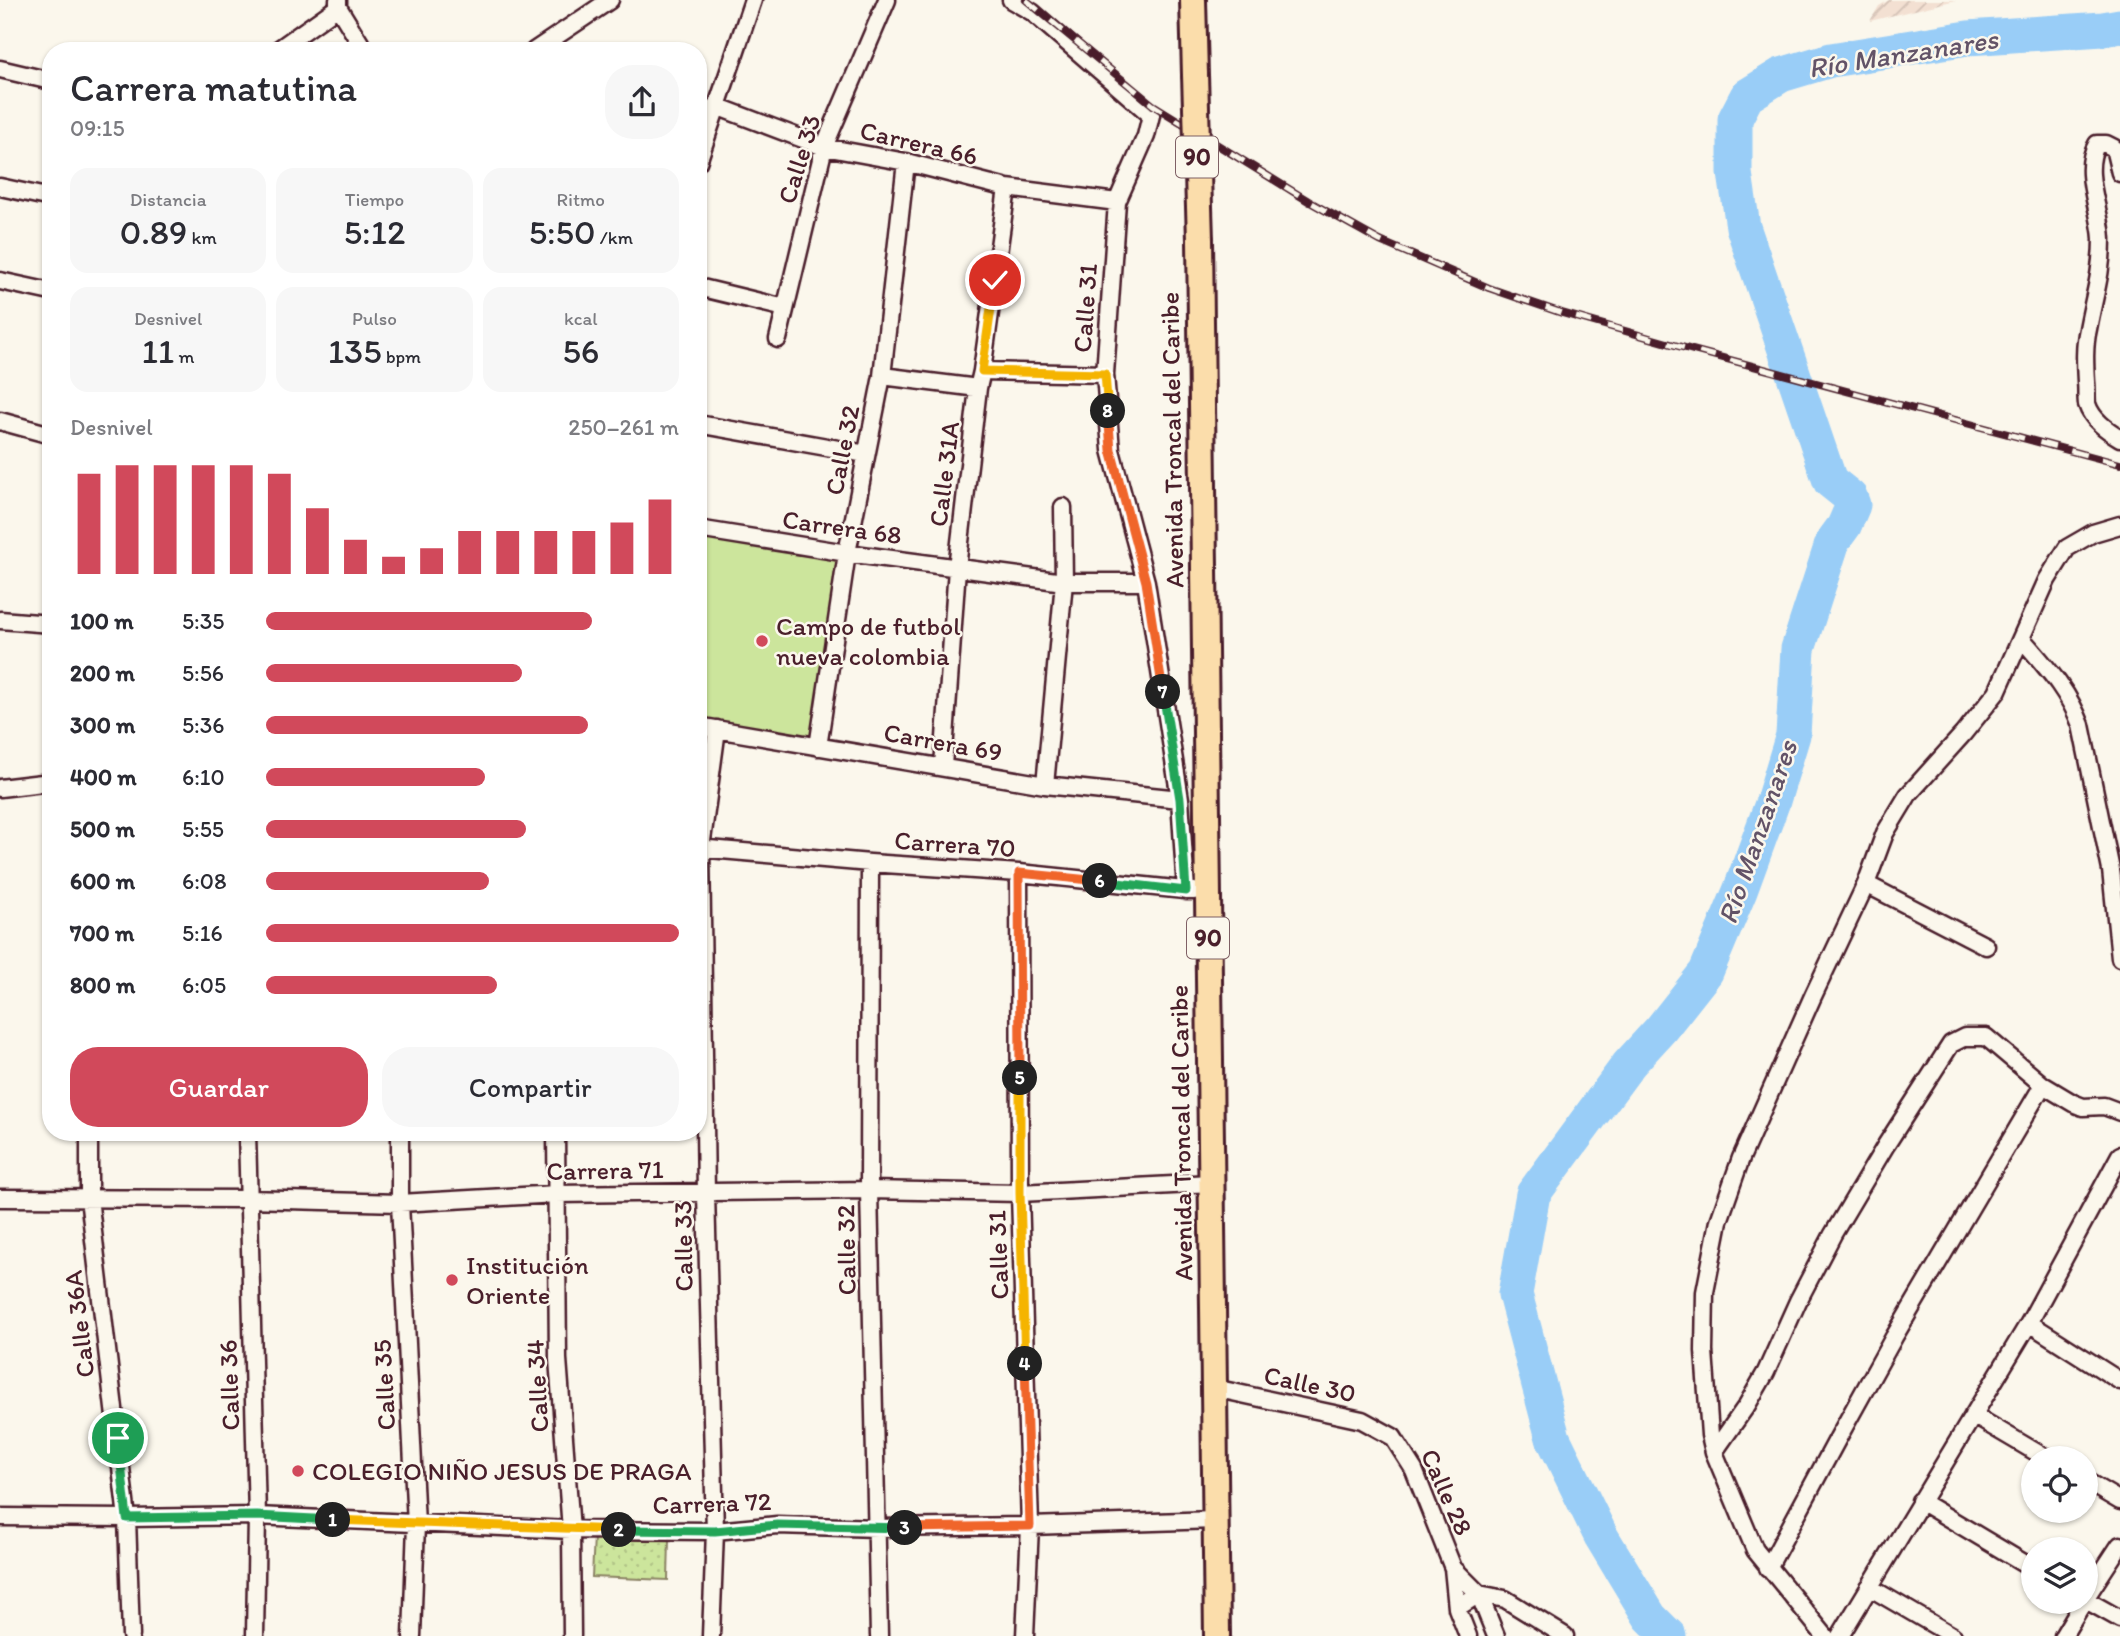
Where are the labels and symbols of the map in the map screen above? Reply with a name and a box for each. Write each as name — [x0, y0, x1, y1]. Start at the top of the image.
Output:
water label: Río Manzanares — [1806, 21, 2002, 85]
street label: Calle 33 — [770, 111, 828, 207]
street label: Carrera 66 — [857, 114, 981, 172]
road number: 90 — [1176, 136, 1218, 177]
pin — [965, 250, 1025, 310]
street label: Calle 31 — [1066, 262, 1104, 354]
street label: Avenida Troncal del Caribe — [1153, 292, 1191, 588]
pin: 8 — [1090, 394, 1126, 428]
street label: Calle 32 — [818, 402, 866, 498]
street label: Calle 31A — [922, 419, 966, 529]
street label: Carrera 68 — [780, 503, 904, 551]
place label: Campo de futbol nueva colombia — [776, 610, 961, 672]
marker: Campo de futbol nueva colombia — [754, 633, 770, 649]
pin: 7 — [1146, 674, 1180, 710]
street label: Carrera 69 — [881, 716, 1005, 768]
water label: Río Manzanares — [1710, 734, 1805, 928]
street label: Carrera 70 — [893, 824, 1017, 864]
pin: 6 — [1082, 864, 1118, 898]
road number: 90 — [1187, 918, 1229, 958]
street label: Avenida Troncal del Caribe — [1162, 985, 1200, 1281]
pin: 5 — [1002, 1060, 1038, 1096]
street label: Carrera 71 — [546, 1153, 664, 1187]
street label: Calle 33 — [666, 1200, 700, 1292]
street label: Calle 32 — [829, 1204, 863, 1296]
street label: Calle 31 — [980, 1210, 1016, 1300]
place label: Institución Oriente — [466, 1249, 589, 1311]
street label: Calle 36A — [57, 1268, 101, 1379]
marker: Institución Oriente — [444, 1272, 460, 1288]
street label: Calle 34 — [519, 1338, 555, 1433]
street label: Calle 36 — [211, 1339, 247, 1431]
street label: Calle 35 — [366, 1339, 402, 1431]
pin: 4 — [1007, 1346, 1042, 1382]
street label: Calle 30 — [1261, 1359, 1359, 1409]
pin — [88, 1408, 148, 1468]
street label: Calle 28 — [1414, 1444, 1480, 1540]
place label: COLEGIO NIÑO JESUS DE PRAGA — [312, 1455, 692, 1487]
marker: COLEGIO NIÑO JESUS DE PRAGA — [290, 1463, 306, 1479]
street label: Carrera 72 — [652, 1485, 772, 1521]
pin: 1 — [316, 1502, 350, 1538]
pin: 3 — [888, 1510, 922, 1546]
pin: 2 — [602, 1512, 636, 1548]

